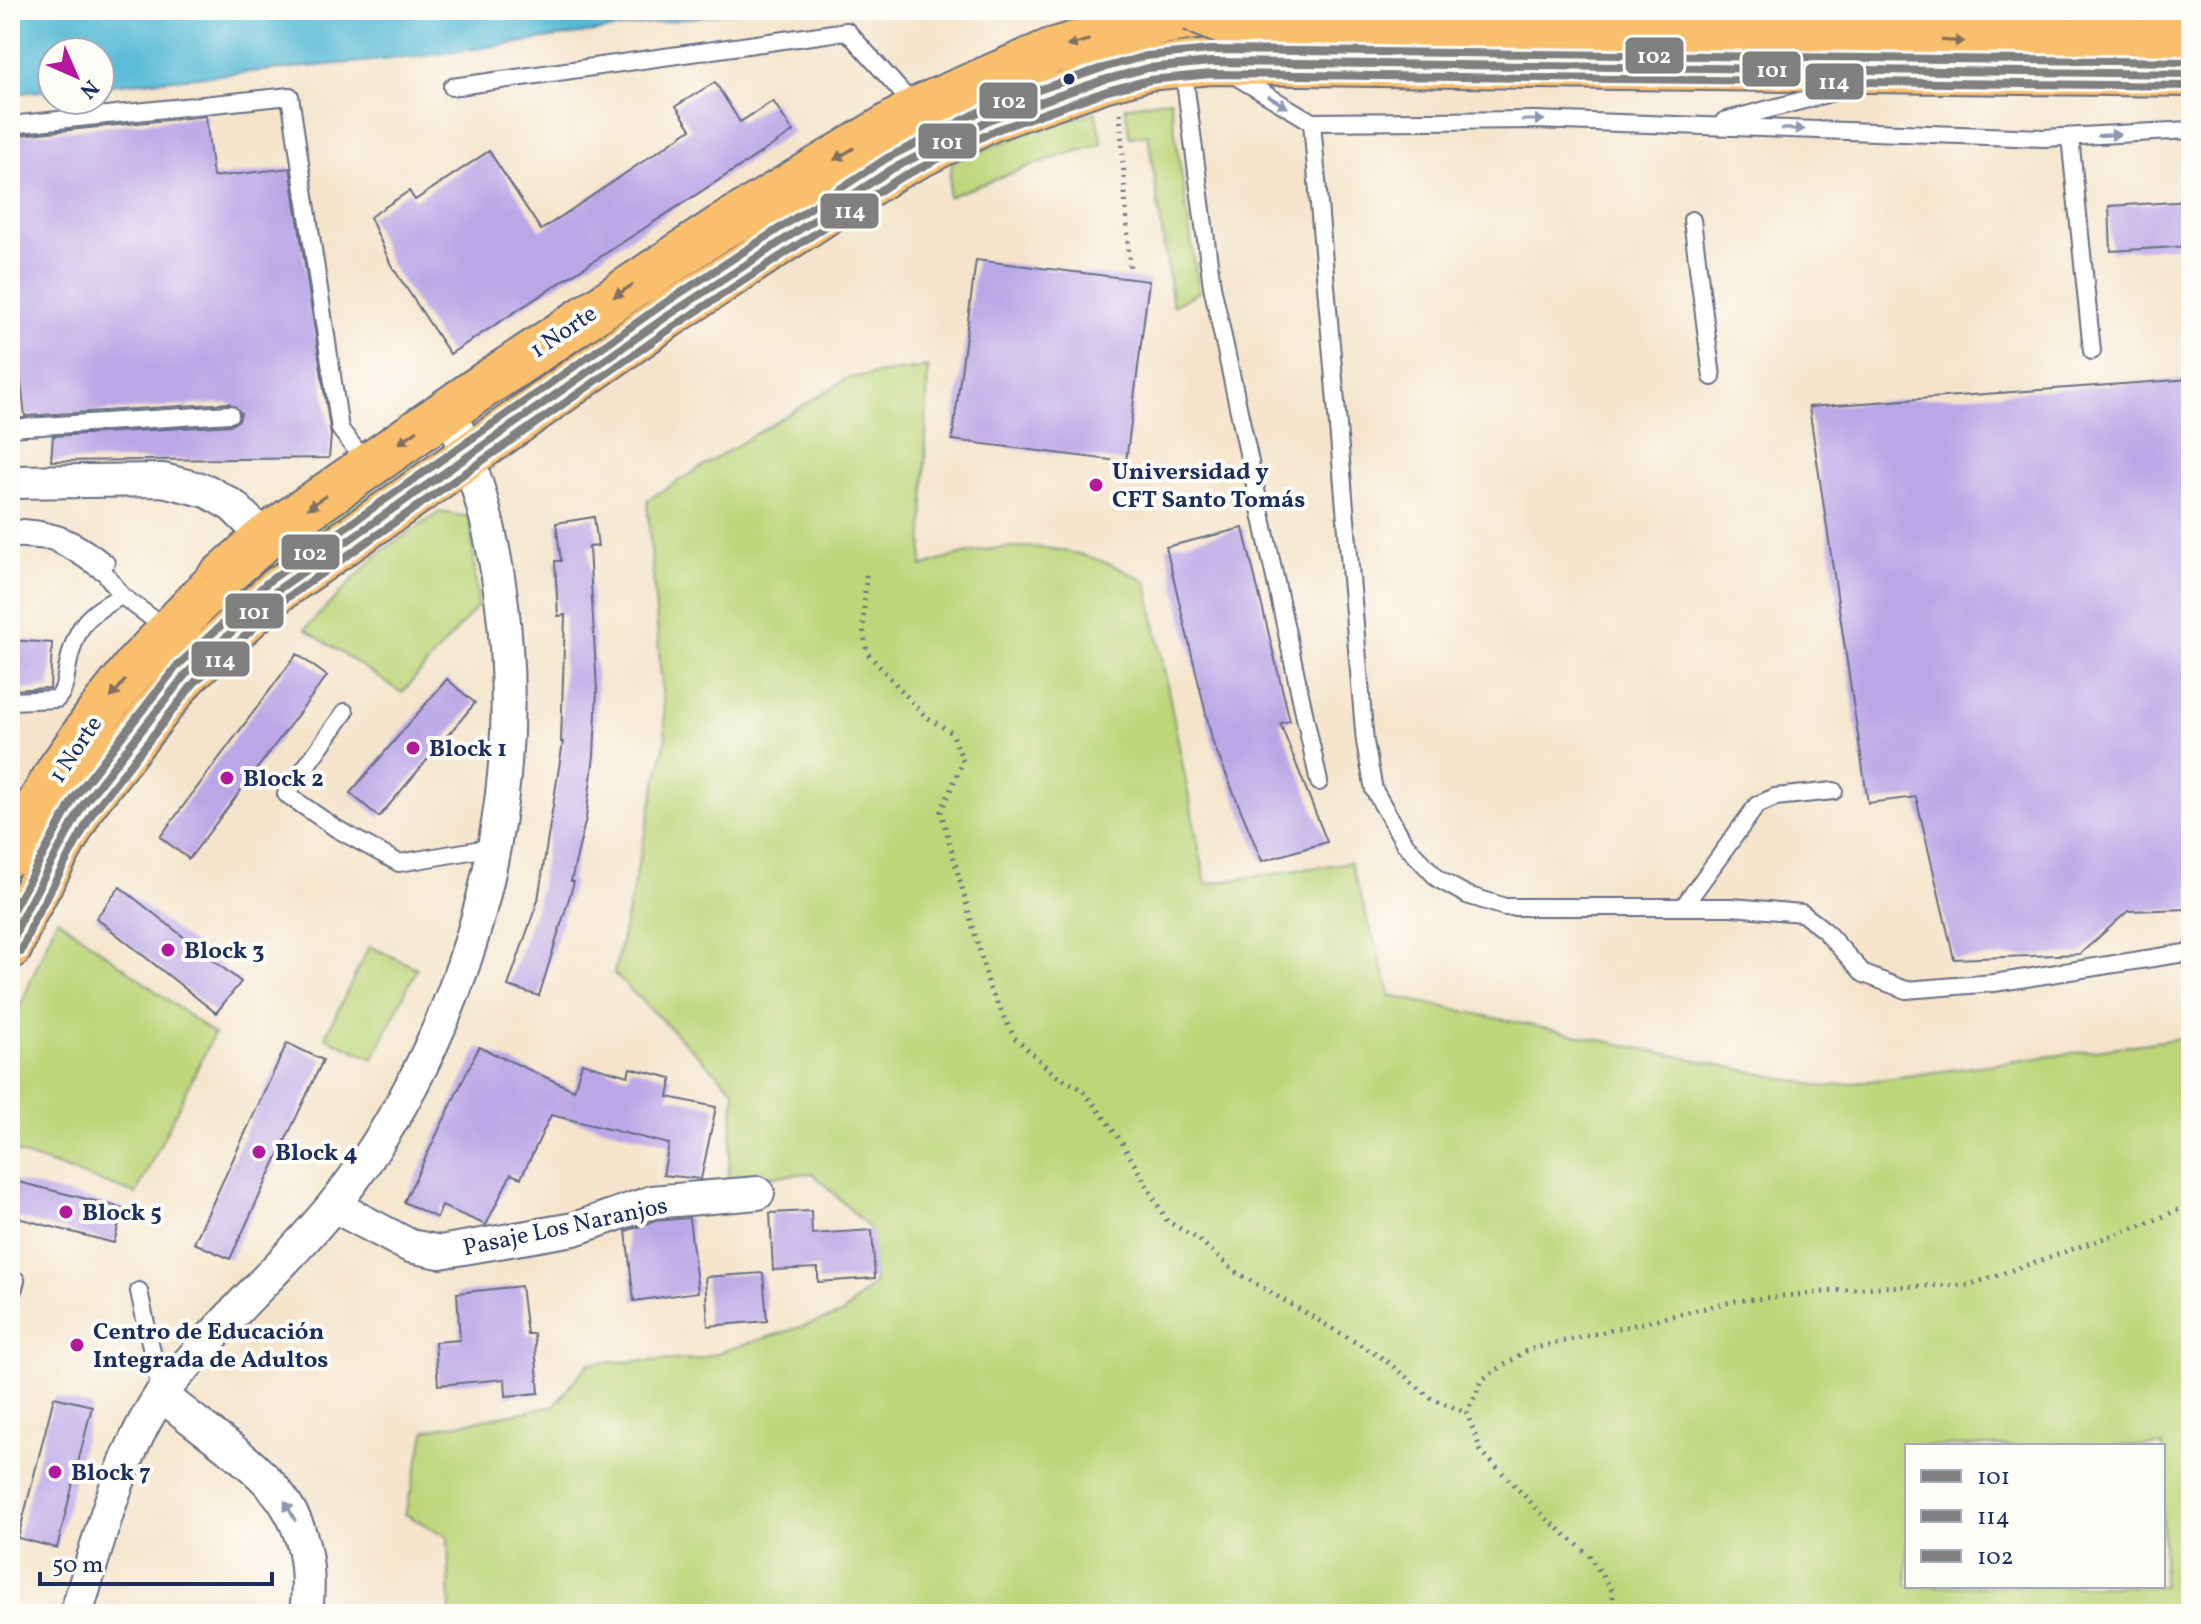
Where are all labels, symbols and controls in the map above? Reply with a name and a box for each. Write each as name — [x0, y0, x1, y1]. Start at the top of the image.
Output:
one-way arrow — [1941, 34, 1966, 47]
north arrow — [36, 36, 116, 116]
line badge: 102 — [1624, 36, 1685, 75]
one-way arrow — [1065, 38, 1090, 50]
text: 102 — [1637, 42, 1671, 73]
line badge: 101 — [1741, 50, 1802, 88]
text: 101 — [1756, 56, 1788, 87]
line badge: 114 — [1804, 62, 1865, 101]
text: 114 — [1818, 68, 1850, 99]
unlabelled marker — [1061, 71, 1077, 87]
text: N — [72, 72, 105, 105]
line badge: 102 — [978, 81, 1039, 120]
text: 102 — [992, 87, 1026, 118]
one-way arrow — [1267, 95, 1290, 109]
one-way arrow — [1521, 114, 1546, 126]
line badge: 101 — [917, 122, 978, 160]
one-way arrow — [1781, 122, 1806, 135]
text: 101 — [931, 128, 963, 159]
one-way arrow — [2097, 128, 2122, 141]
one-way arrow — [833, 147, 855, 161]
line badge: 114 — [819, 192, 880, 230]
text: 114 — [834, 197, 866, 228]
one-way arrow — [612, 284, 633, 299]
street label: 1 Norte — [524, 298, 604, 368]
one-way arrow — [398, 429, 419, 444]
place label: Universidad y CFT Santo Tomás — [1112, 456, 1305, 518]
marker: Universidad y CFT Santo Tomás — [1087, 476, 1105, 494]
one-way arrow — [306, 494, 327, 509]
line badge: 102 — [280, 533, 341, 571]
text: 102 — [293, 539, 327, 570]
line badge: 101 — [224, 592, 285, 630]
text: 101 — [238, 598, 270, 629]
line badge: 114 — [190, 640, 251, 678]
text: 114 — [204, 646, 236, 677]
one-way arrow — [110, 679, 127, 699]
street label: 1 Norte — [42, 710, 112, 790]
place label: Block 1 — [429, 733, 507, 767]
marker: Block 1 — [404, 739, 422, 757]
place label: Block 2 — [243, 763, 324, 797]
marker: Block 2 — [218, 769, 236, 787]
place label: Block 3 — [184, 935, 264, 969]
marker: Block 3 — [159, 941, 177, 959]
place label: Block 4 — [275, 1137, 358, 1171]
marker: Block 4 — [250, 1143, 268, 1161]
street label: Pasaje Los Naranjos — [460, 1190, 671, 1266]
place label: Block 5 — [82, 1197, 162, 1231]
marker: Block 5 — [57, 1203, 75, 1221]
place label: Centro de Educación Integrada de Adultos — [93, 1316, 328, 1378]
marker: Centro de Educación Integrada de Adultos — [68, 1336, 86, 1354]
legend — [1905, 1444, 2165, 1588]
place label: Block 7 — [71, 1457, 151, 1491]
text: 101 — [1977, 1461, 2010, 1495]
marker: Block 7 — [46, 1463, 64, 1481]
one-way arrow — [284, 1500, 297, 1523]
text: 114 — [1977, 1501, 2010, 1535]
scale bar — [40, 1536, 272, 1586]
text: 102 — [1977, 1541, 2014, 1575]
text: 50 m — [52, 1549, 104, 1583]

